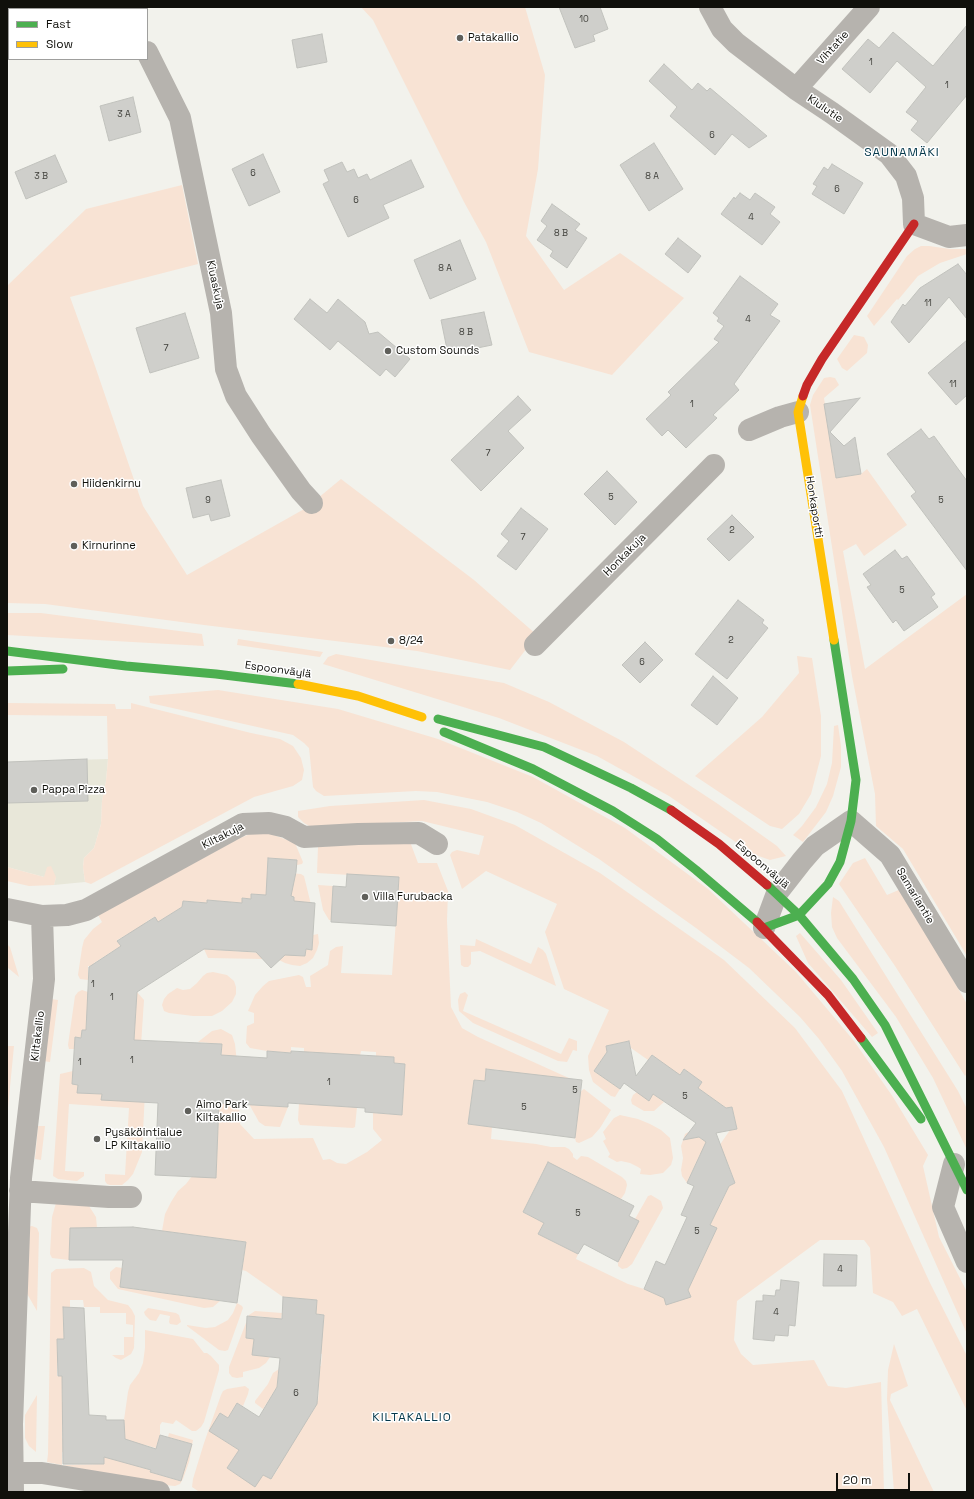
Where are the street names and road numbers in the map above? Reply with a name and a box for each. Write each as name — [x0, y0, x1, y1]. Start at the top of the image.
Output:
street label: Vihtatie — [814, 28, 852, 68]
street label: Kiulutie — [805, 92, 845, 126]
street label: Kiuaskuja — [203, 259, 227, 311]
street label: Honkaportti — [803, 475, 825, 539]
street label: Honkakuja — [601, 531, 649, 579]
street label: Espoonväylä — [244, 659, 312, 681]
street label: Kiltakuja — [200, 820, 246, 852]
street label: Espoonväylä — [732, 838, 792, 892]
street label: Samariantie — [893, 866, 937, 926]
street label: Kiltakallio — [28, 1010, 48, 1062]

